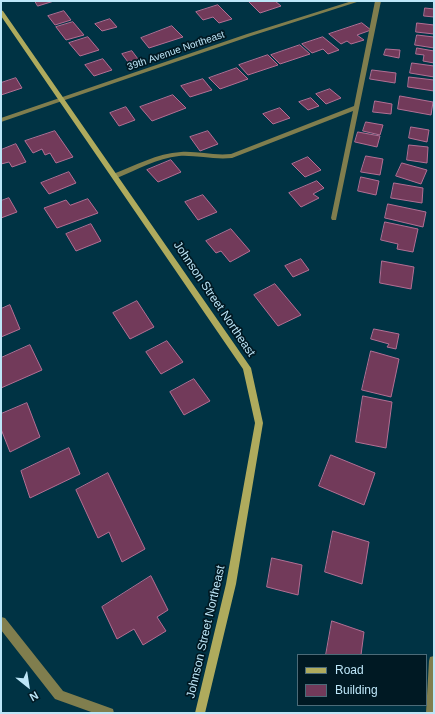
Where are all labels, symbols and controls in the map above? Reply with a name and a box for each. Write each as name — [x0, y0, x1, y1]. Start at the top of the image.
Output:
street label: 39th Avenue Northeast — [126, 29, 226, 73]
street label: Johnson Street Northeast — [170, 239, 258, 359]
street label: Johnson Street Northeast — [184, 564, 228, 700]
legend — [297, 654, 427, 706]
text: Road — [335, 663, 364, 677]
north arrow — [8, 666, 48, 706]
text: Building — [335, 683, 378, 697]
text: N — [28, 689, 40, 704]

